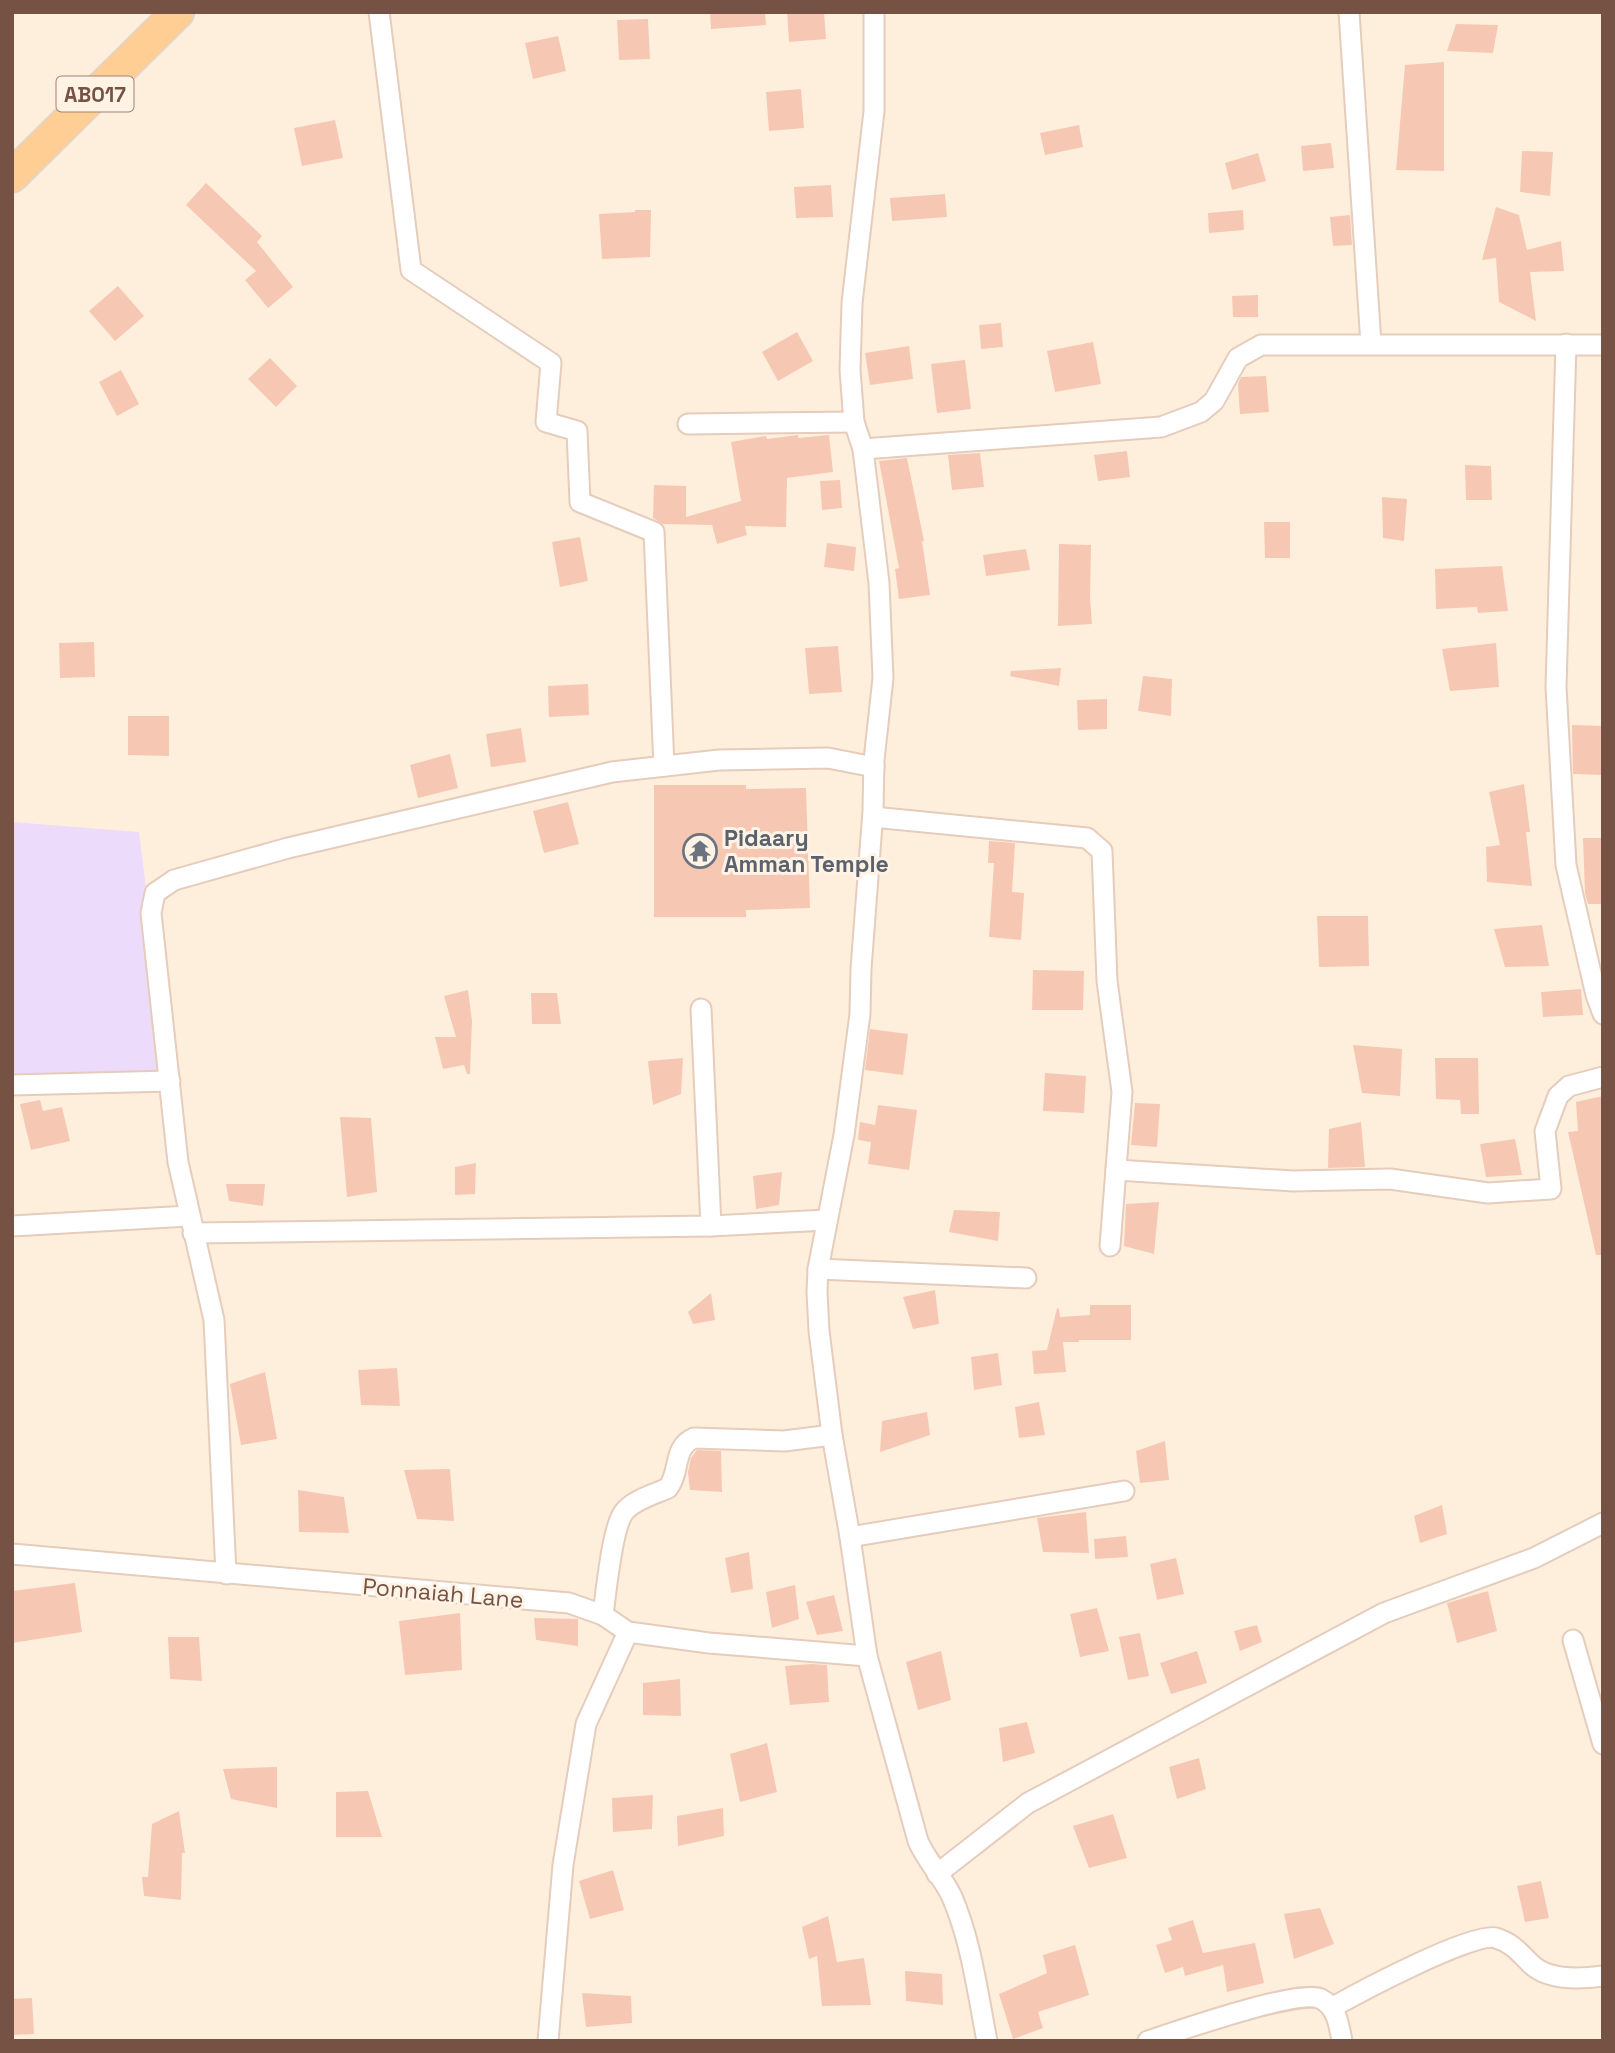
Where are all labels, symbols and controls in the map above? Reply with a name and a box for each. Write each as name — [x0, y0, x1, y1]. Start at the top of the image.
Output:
road number: AB017 — [56, 76, 134, 112]
place label: Pidaary Amman Temple — [724, 823, 889, 879]
temple icon: Pidaary Amman Temple — [681, 832, 719, 870]
street label: Ponnaiah Lane — [361, 1571, 525, 1615]

